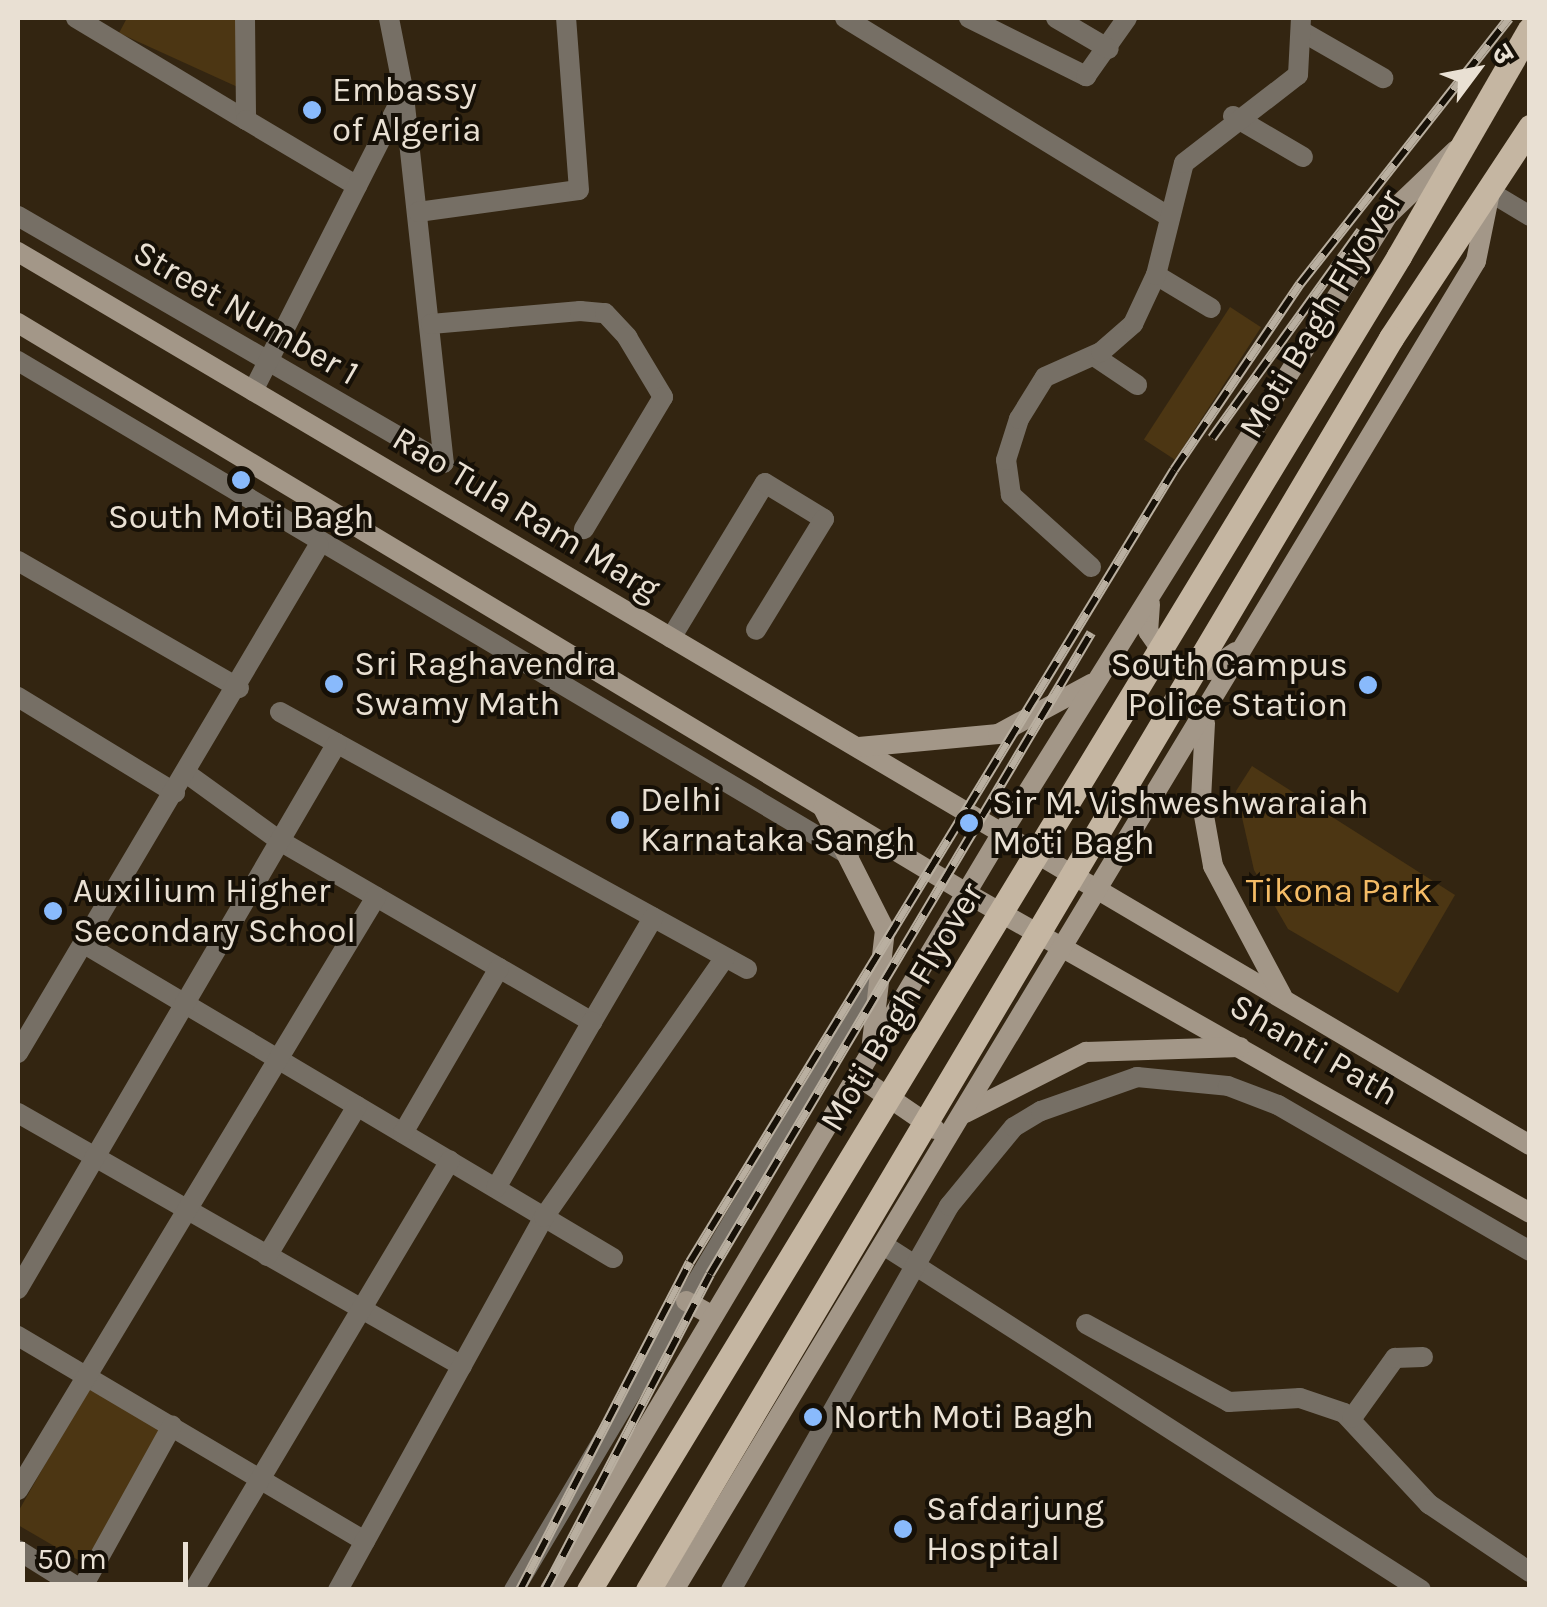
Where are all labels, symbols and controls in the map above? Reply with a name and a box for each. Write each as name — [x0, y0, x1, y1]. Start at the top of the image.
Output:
north arrow — [1427, 20, 1527, 120]
text: उ — [1485, 38, 1521, 70]
place label: Embassy of Algeria — [332, 69, 481, 151]
marker: Embassy of Algeria — [301, 99, 323, 121]
street label: Moti Bagh Flyover — [1230, 182, 1412, 446]
street label: Street Number 1 — [126, 231, 366, 395]
street label: Rao Tula Ram Marg — [385, 418, 667, 610]
marker: South Moti Bagh — [230, 469, 252, 491]
place label: South Moti Bagh — [108, 496, 374, 538]
place label: Sri Raghavendra Swamy Math — [354, 643, 617, 725]
place label: South Campus Police Station — [1110, 644, 1348, 726]
marker: Sri Raghavendra Swamy Math — [323, 673, 345, 695]
marker: South Campus Police Station — [1357, 674, 1379, 696]
place label: Delhi Karnataka Sangh — [640, 779, 916, 861]
place label: Sir M. Vishweshwaraiah Moti Bagh — [992, 782, 1369, 864]
marker: Delhi Karnataka Sangh — [609, 809, 631, 831]
marker: Sir M. Vishweshwaraiah Moti Bagh — [956, 810, 982, 836]
place label: Auxilium Higher Secondary School — [73, 870, 356, 952]
park label: Tikona Park — [1246, 870, 1432, 912]
street label: Moti Bagh Flyover — [811, 875, 993, 1139]
marker: Auxilium Higher Secondary School — [42, 900, 64, 922]
street label: Shanti Path — [1222, 985, 1406, 1115]
place label: North Moti Bagh — [833, 1396, 1094, 1438]
marker: North Moti Bagh — [802, 1406, 824, 1428]
place label: Safdarjung Hospital — [926, 1488, 1104, 1570]
marker: Safdarjung Hospital — [890, 1516, 916, 1542]
scale bar — [25, 1522, 192, 1584]
text: 50 m — [37, 1541, 107, 1577]

